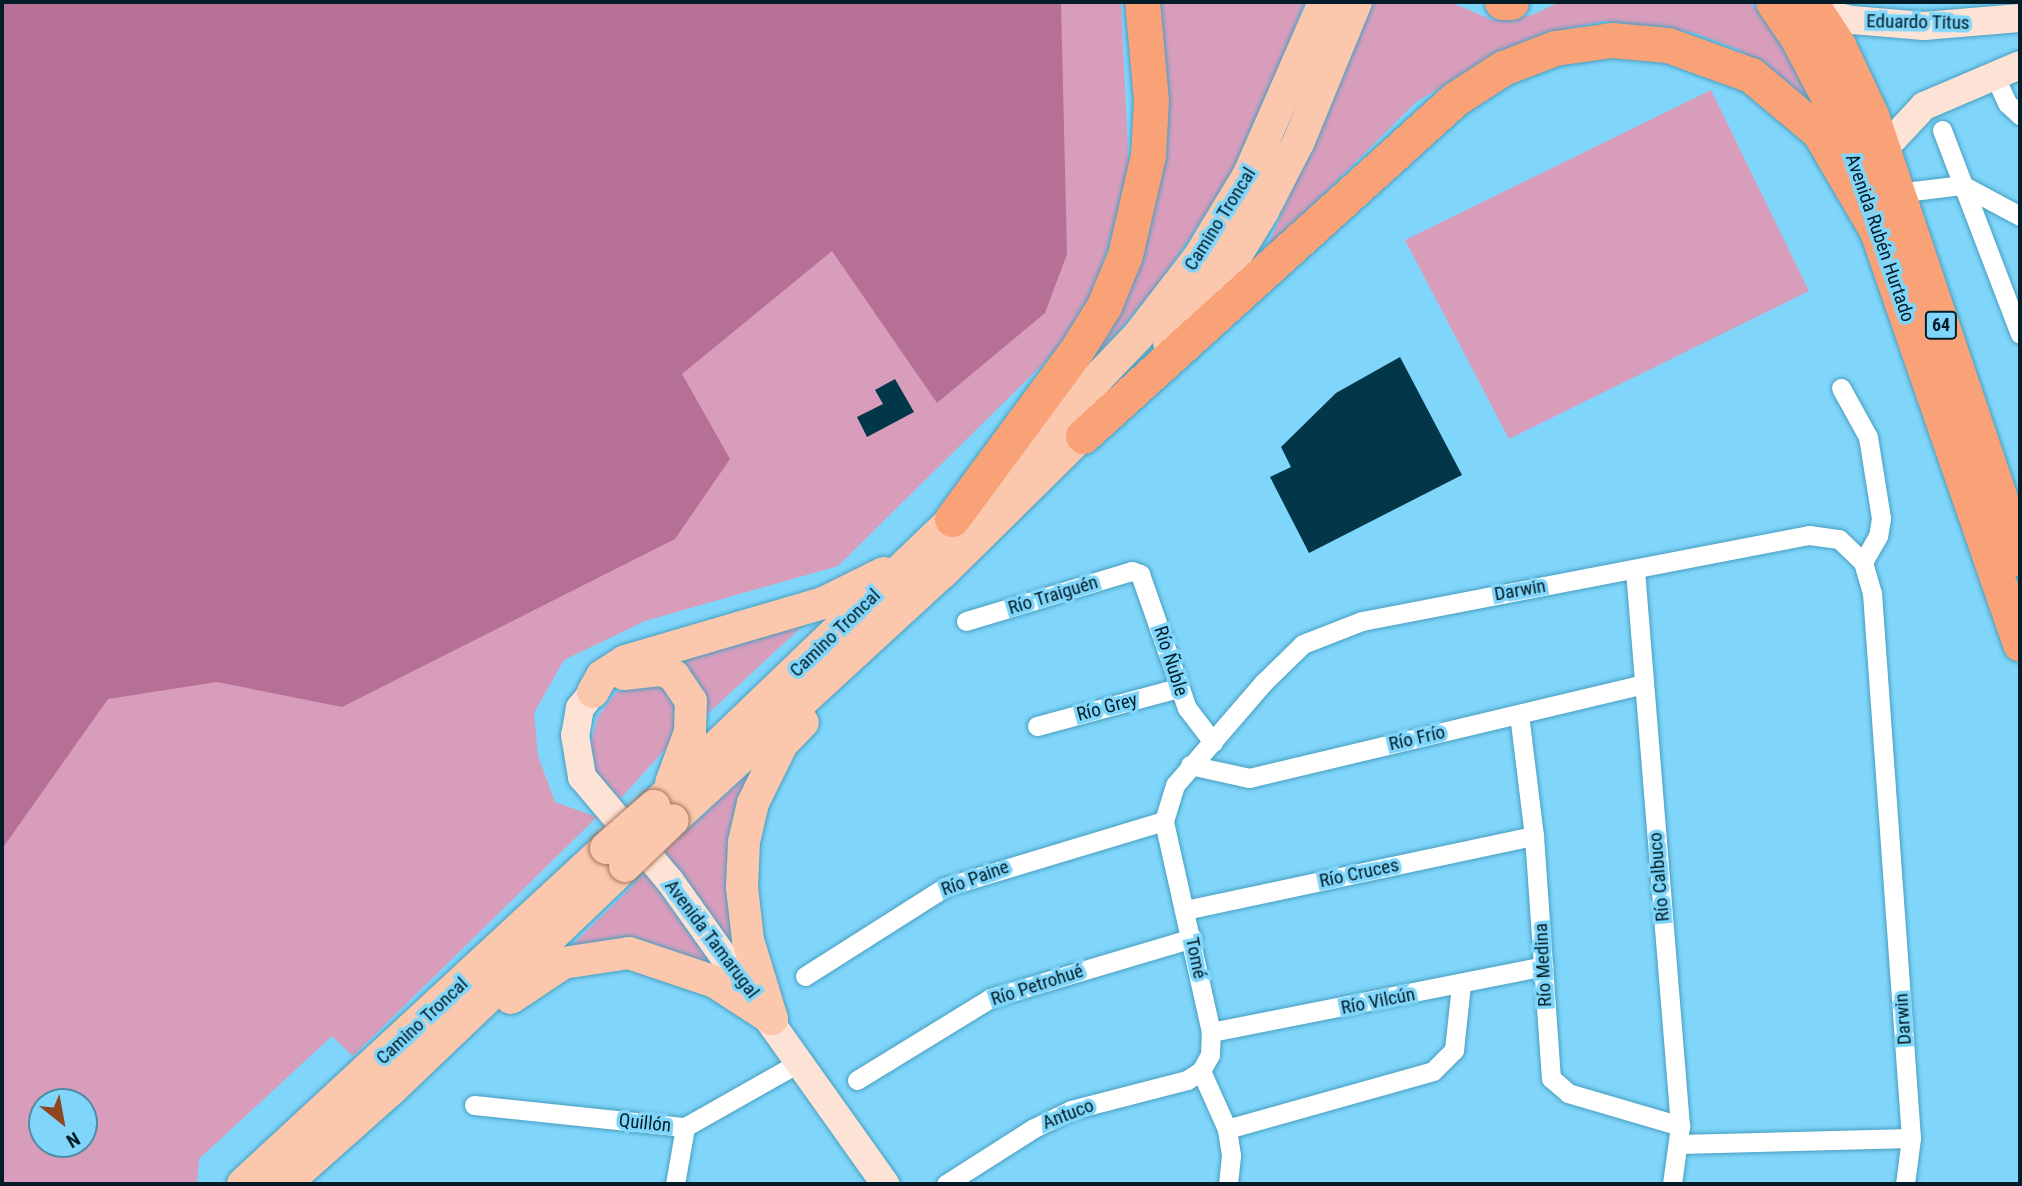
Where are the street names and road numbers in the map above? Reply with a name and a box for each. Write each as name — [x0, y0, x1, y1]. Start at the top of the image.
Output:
street label: Eduardo Titus — [1866, 10, 1970, 34]
street label: Avenida Rubén Hurtado — [1841, 151, 1919, 325]
street label: Camino Troncal — [1179, 163, 1261, 275]
road number: 64 — [1924, 310, 1958, 340]
street label: Río Traiguén — [1005, 570, 1101, 620]
street label: Darwin — [1493, 574, 1547, 606]
street label: Camino Troncal — [785, 584, 885, 682]
street label: Río Ñuble — [1149, 623, 1193, 699]
street label: Río Grey — [1074, 688, 1140, 726]
street label: Río Frío — [1387, 720, 1447, 756]
street label: Río Calbuco — [1644, 831, 1674, 923]
street label: Río Cruces — [1317, 853, 1401, 893]
street label: Río Paine — [938, 855, 1012, 901]
street label: Avenida Tamarugal — [660, 875, 764, 1003]
street label: Río Medina — [1529, 923, 1557, 1007]
street label: Tomé — [1181, 935, 1211, 981]
street label: Río Petrohué — [988, 959, 1086, 1011]
street label: Camino Troncal — [371, 973, 473, 1069]
street label: Río Vilcún — [1339, 983, 1417, 1019]
street label: Darwin — [1890, 992, 1916, 1046]
street label: Antuco — [1039, 1094, 1097, 1134]
street label: Quillón — [618, 1109, 672, 1137]

